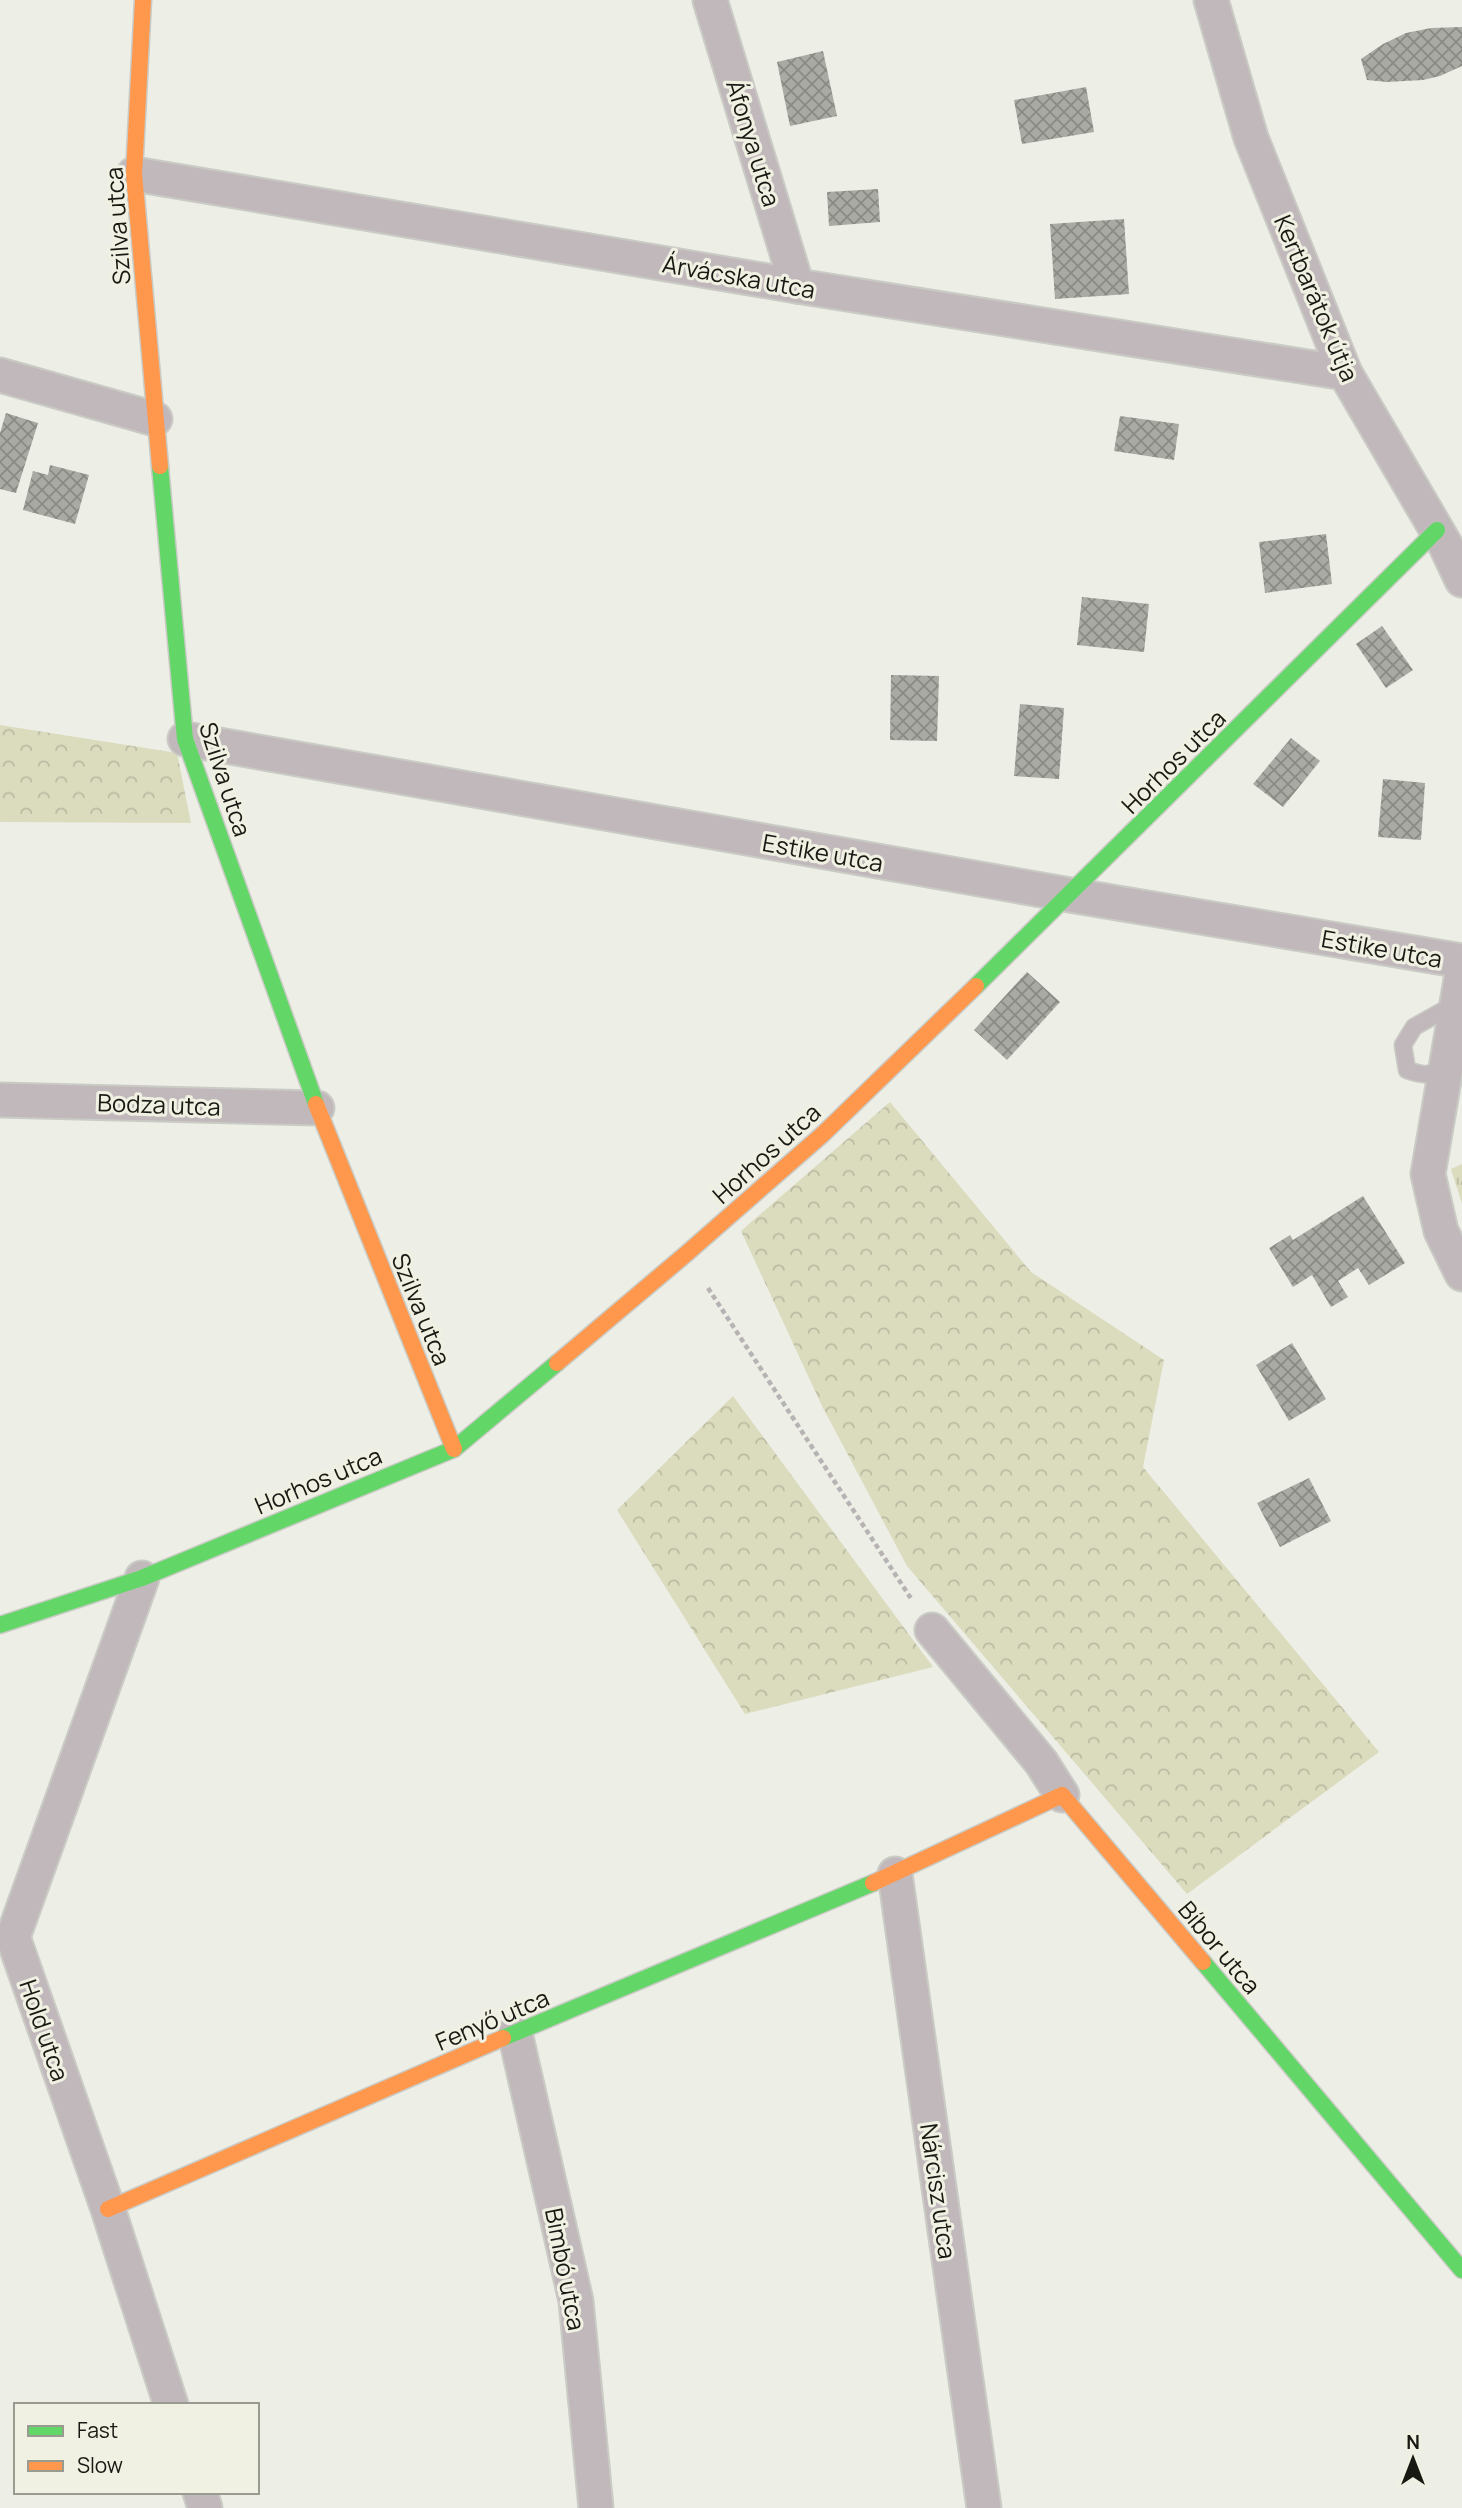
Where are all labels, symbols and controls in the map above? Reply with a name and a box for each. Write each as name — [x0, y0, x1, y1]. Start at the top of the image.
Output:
street label: Áfonya utca — [719, 76, 789, 210]
street label: Szilva utca — [96, 166, 138, 286]
street label: Kertbarátok útja — [1267, 210, 1367, 386]
street label: Árvácska utca — [660, 246, 818, 306]
street label: Horhos utca — [1114, 702, 1232, 820]
street label: Szilva utca — [192, 718, 260, 840]
street label: Estike utca — [760, 825, 886, 879]
street label: Estike utca — [1319, 921, 1445, 975]
street label: Bodza utca — [97, 1085, 221, 1123]
street label: Horhos utca — [705, 1096, 827, 1210]
street label: Szilva utca — [385, 1248, 459, 1370]
street label: Horhos utca — [249, 1438, 387, 1522]
street label: Bíbor utca — [1171, 1893, 1269, 2001]
street label: Hold utca — [12, 1975, 78, 2085]
street label: Fenyő utca — [430, 1980, 554, 2058]
street label: Nárcisz utca — [913, 2121, 965, 2261]
street label: Bimbó utca — [538, 2205, 594, 2333]
legend — [14, 2403, 259, 2494]
text: Fast — [77, 2416, 118, 2444]
north arrow — [1378, 2424, 1448, 2494]
text: N — [1406, 2429, 1420, 2455]
text: Slow — [77, 2451, 123, 2479]

